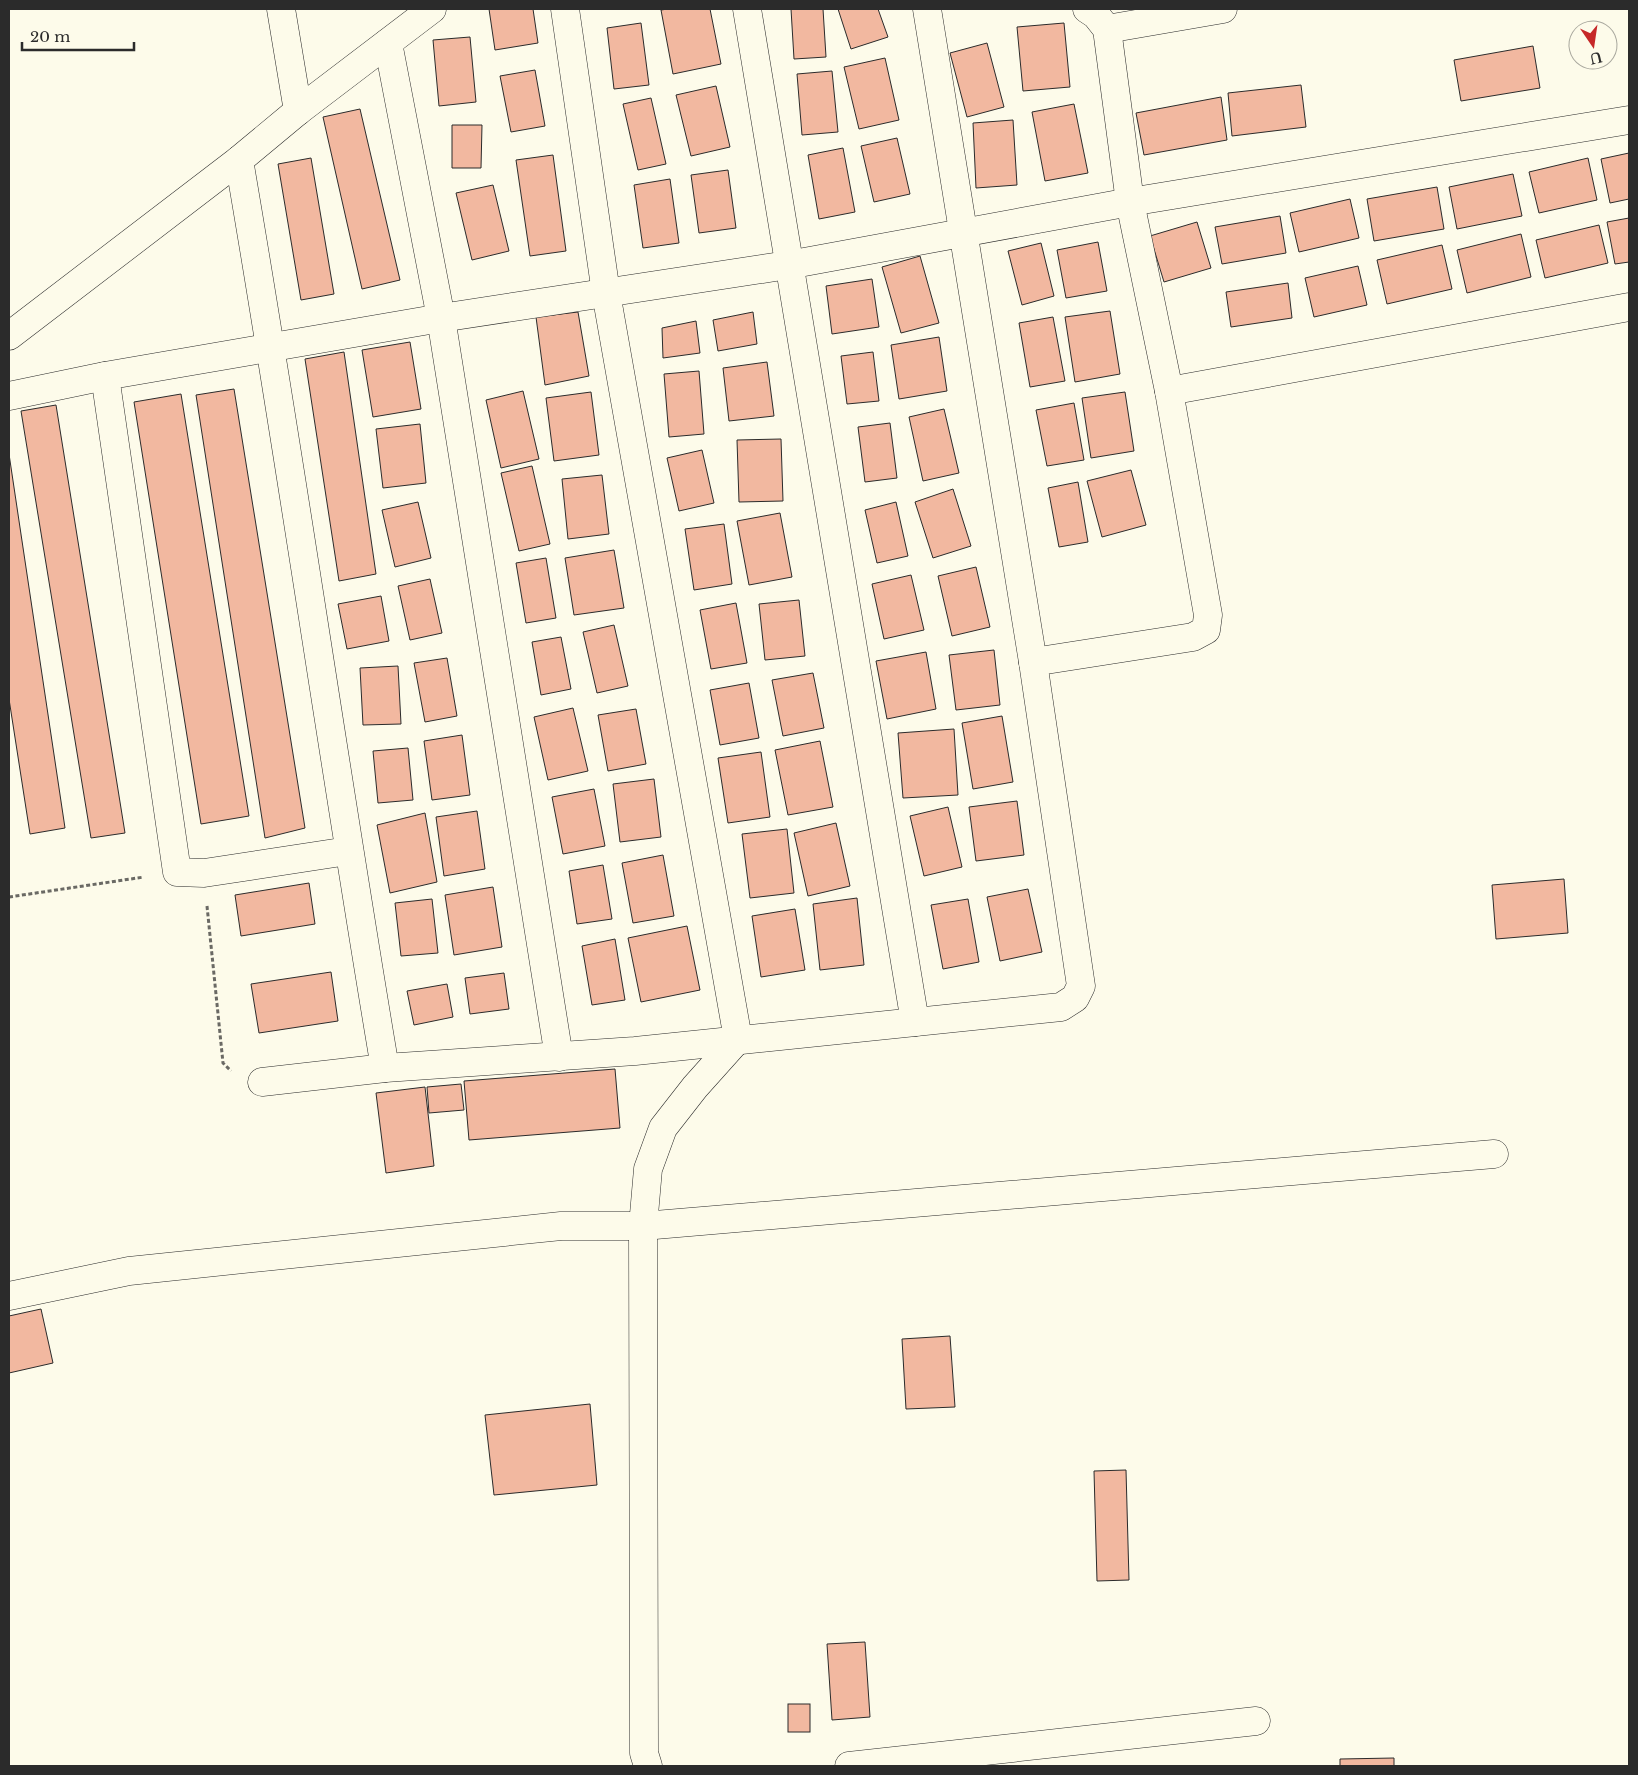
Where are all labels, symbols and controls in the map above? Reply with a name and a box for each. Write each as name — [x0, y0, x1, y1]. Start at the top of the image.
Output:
scale bar — [22, 20, 135, 52]
north arrow — [1568, 20, 1618, 70]
text: 20 m — [30, 27, 70, 46]
text: U — [1587, 48, 1604, 68]

